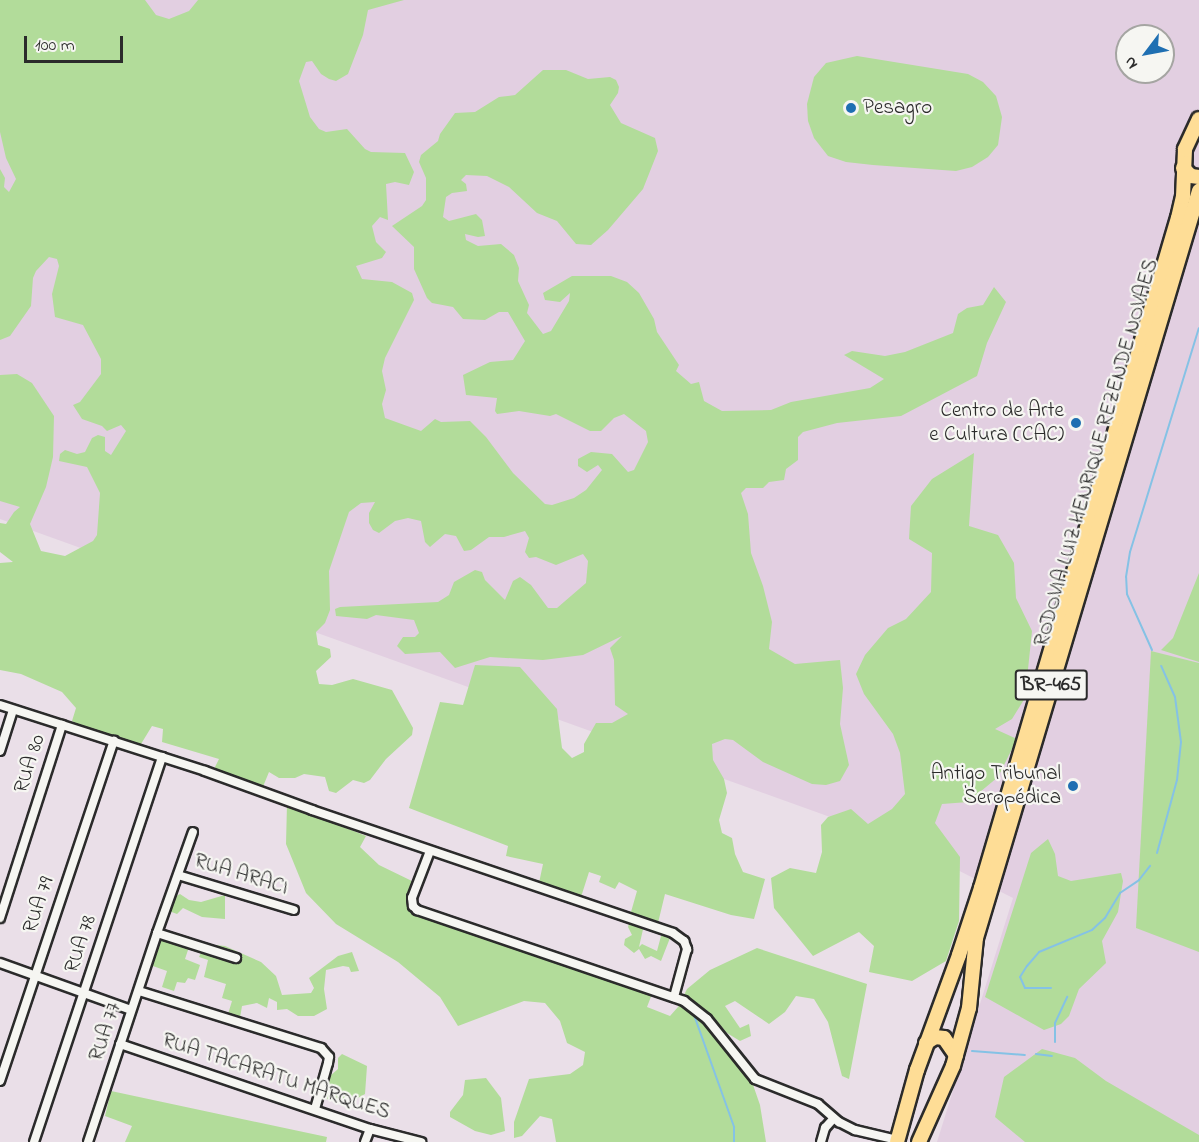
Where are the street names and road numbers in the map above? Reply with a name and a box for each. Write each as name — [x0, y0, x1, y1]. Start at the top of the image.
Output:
street label: RODOVIA LUIZ HENRIQUE REZENDE NOVAES — [1029, 256, 1165, 650]
road number: BR-465 — [1014, 668, 1088, 702]
street label: RUA 80 — [9, 732, 51, 796]
street label: RUA ARACI — [191, 849, 291, 901]
street label: RUA 79 — [18, 873, 60, 937]
street label: RUA 78 — [59, 912, 103, 976]
street label: RUA 77 — [84, 999, 128, 1065]
street label: RUA TACARATU MARQUES — [159, 1028, 393, 1126]

